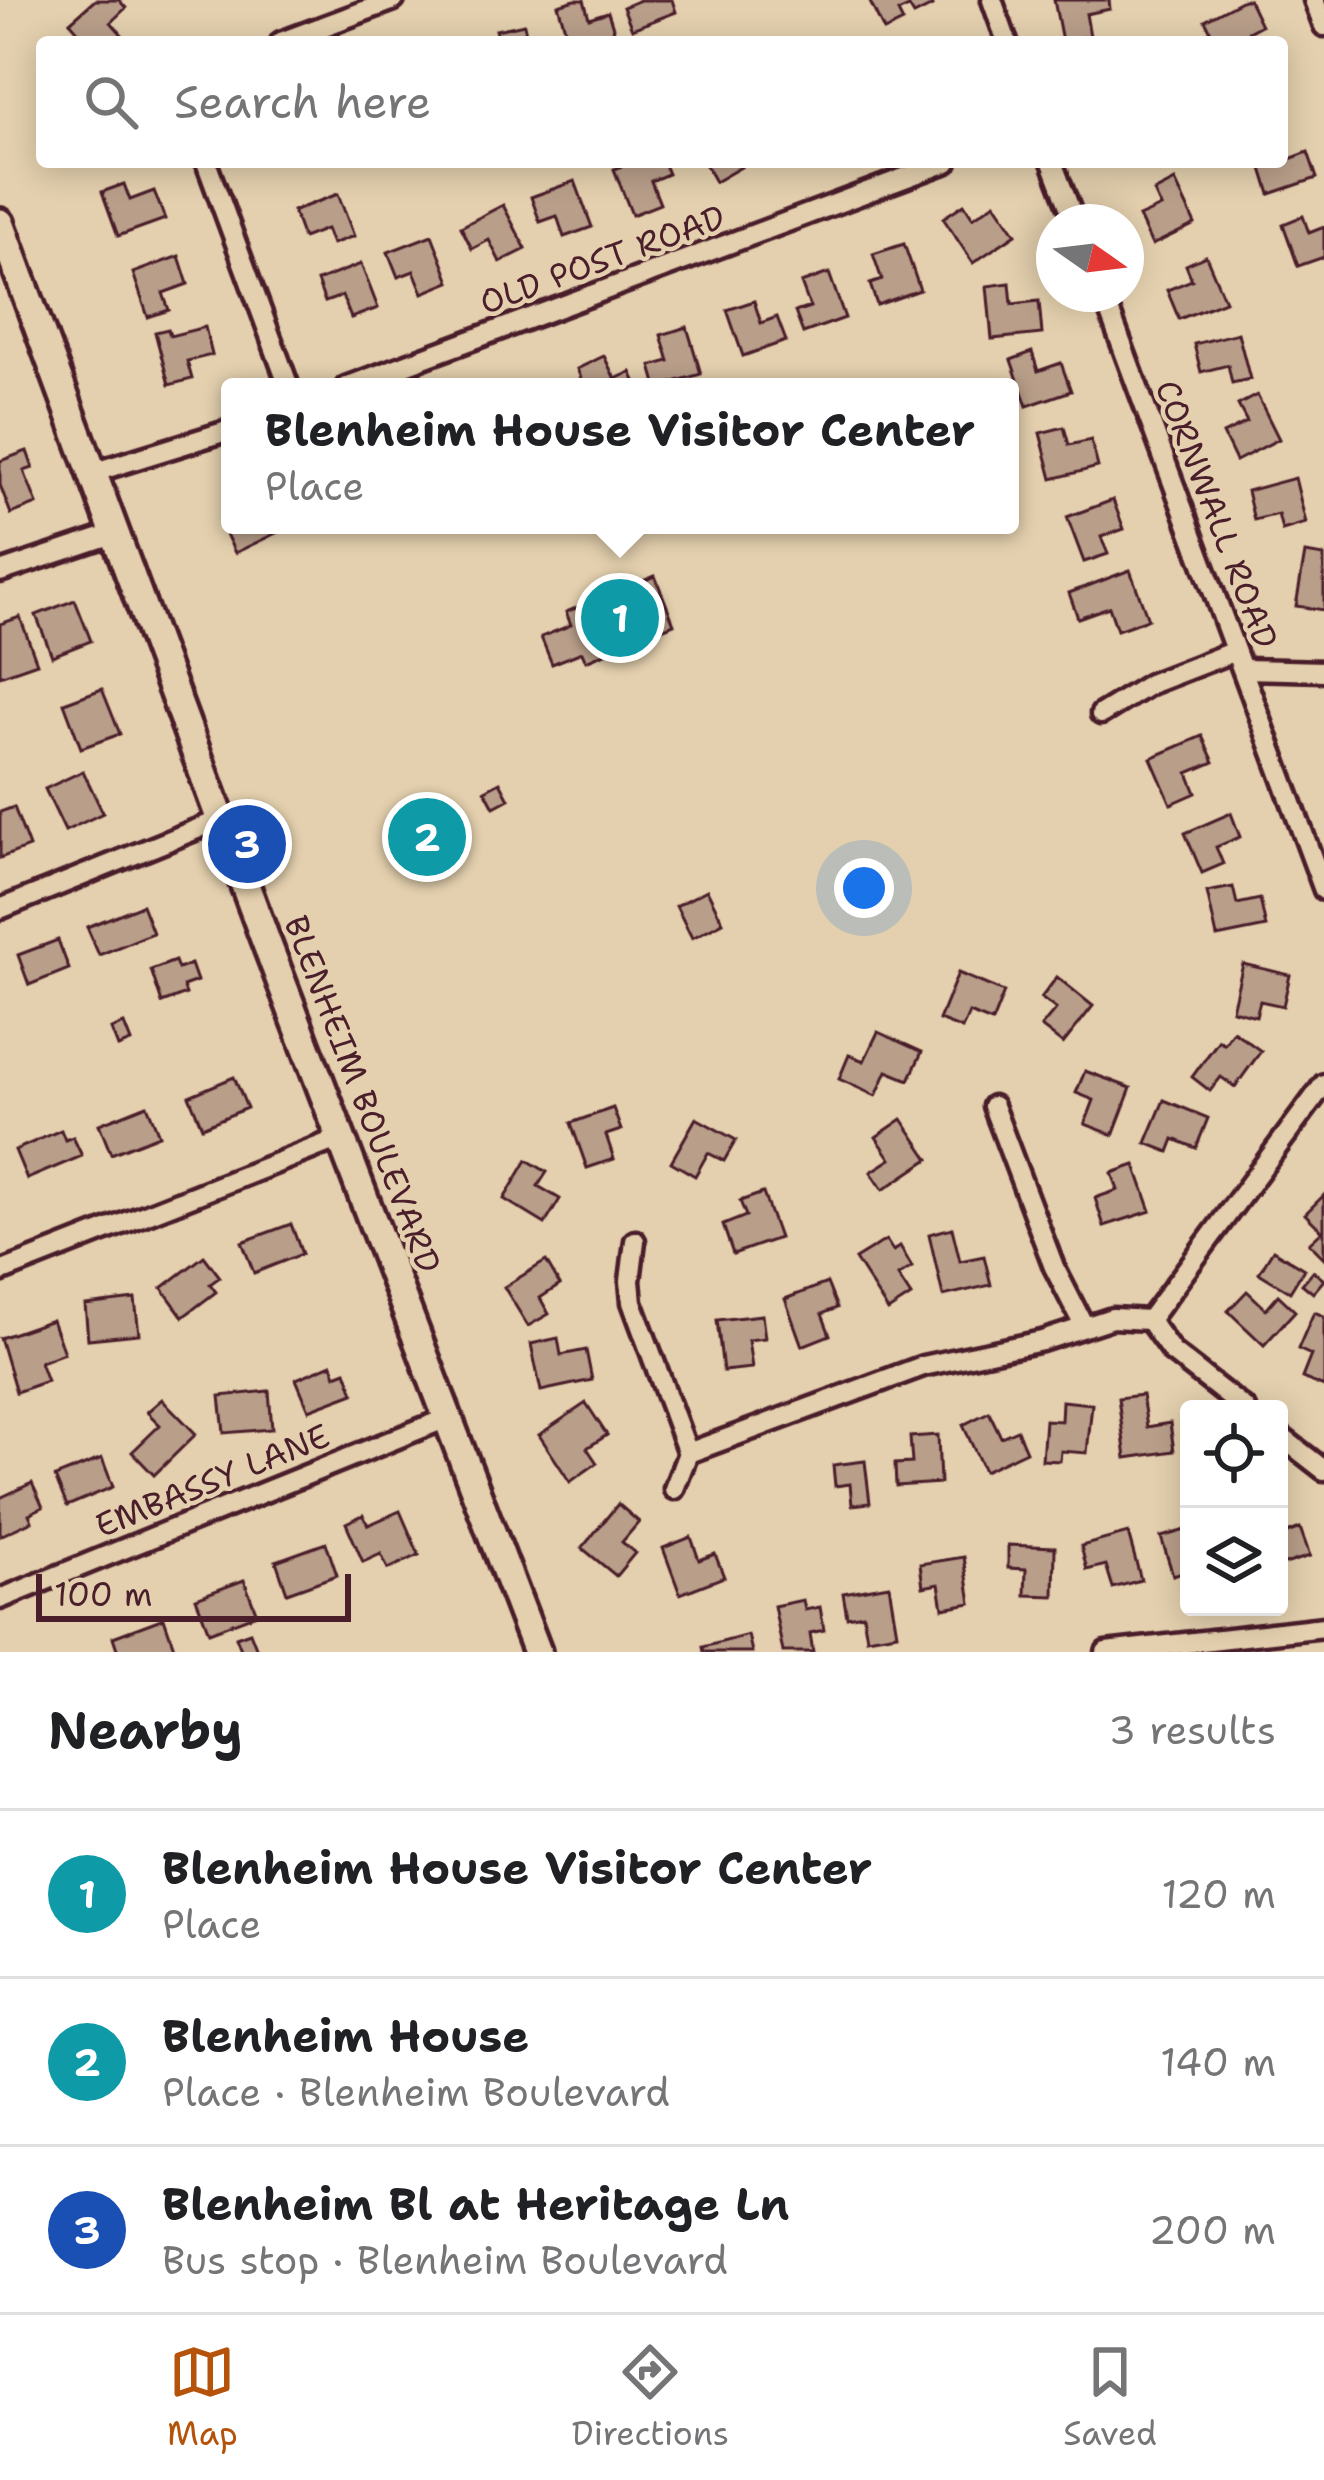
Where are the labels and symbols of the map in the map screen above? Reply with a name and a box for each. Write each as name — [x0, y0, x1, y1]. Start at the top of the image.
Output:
street label: OLD POST ROAD — [473, 194, 731, 325]
north arrow — [1036, 204, 1144, 312]
street label: CORNWALL ROAD — [1145, 373, 1288, 655]
pin: 1 — [581, 573, 659, 663]
pin: 2 — [388, 792, 466, 882]
pin: 3 — [208, 799, 286, 889]
your location — [834, 858, 894, 918]
street label: BLENHEIM BOULEVARD — [274, 909, 451, 1279]
street label: EMBASSY LANE — [88, 1413, 336, 1548]
scale bar — [36, 1568, 351, 1621]

